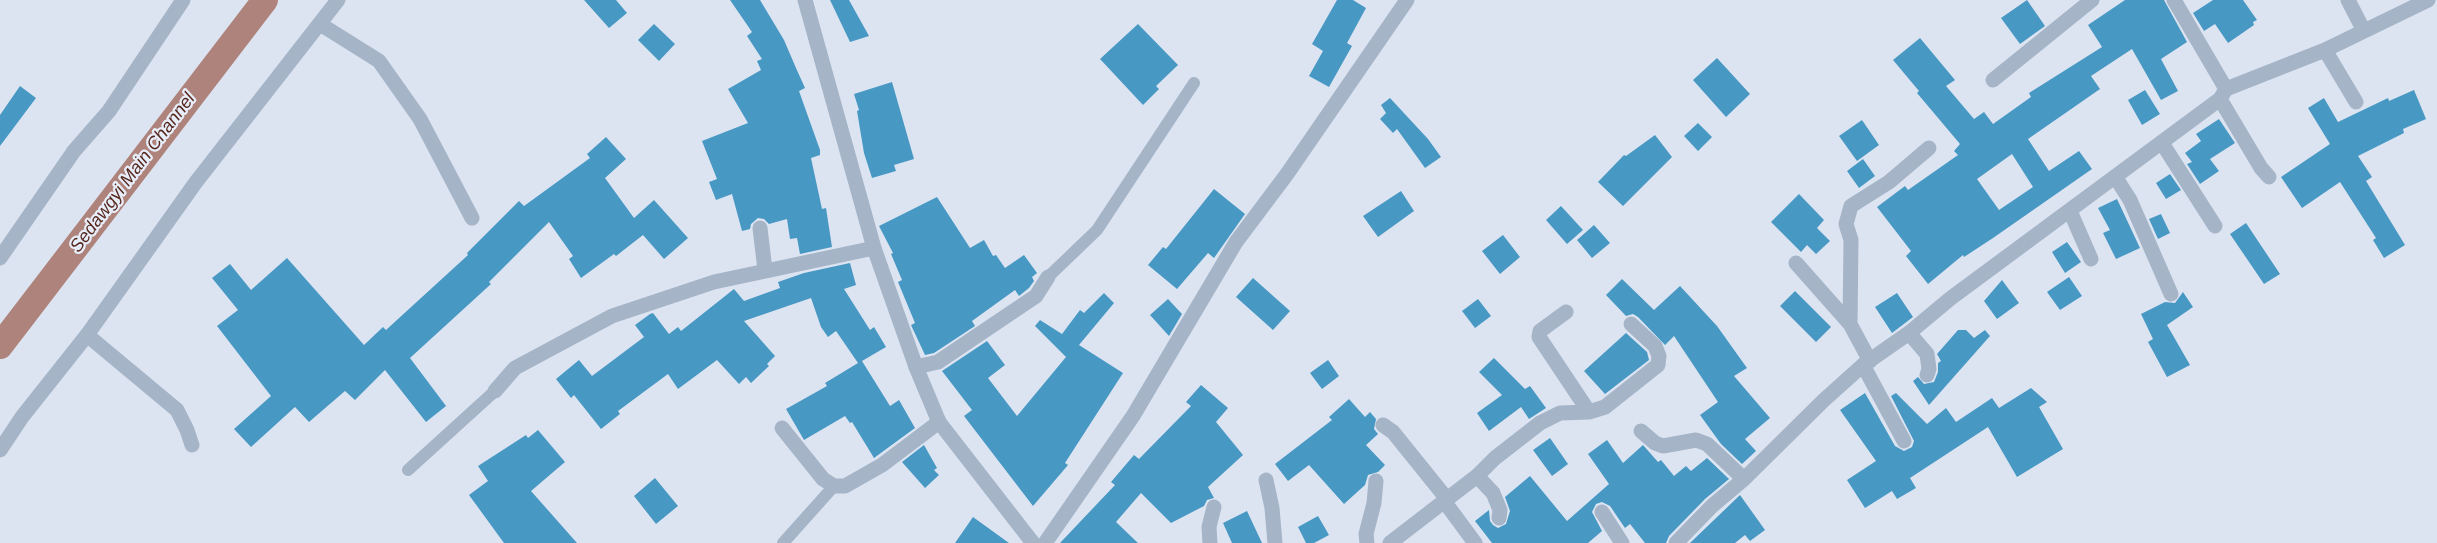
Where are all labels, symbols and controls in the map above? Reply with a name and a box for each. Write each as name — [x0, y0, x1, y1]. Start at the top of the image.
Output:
water label: Sedawgyi Main Channel — [66, 89, 200, 257]

